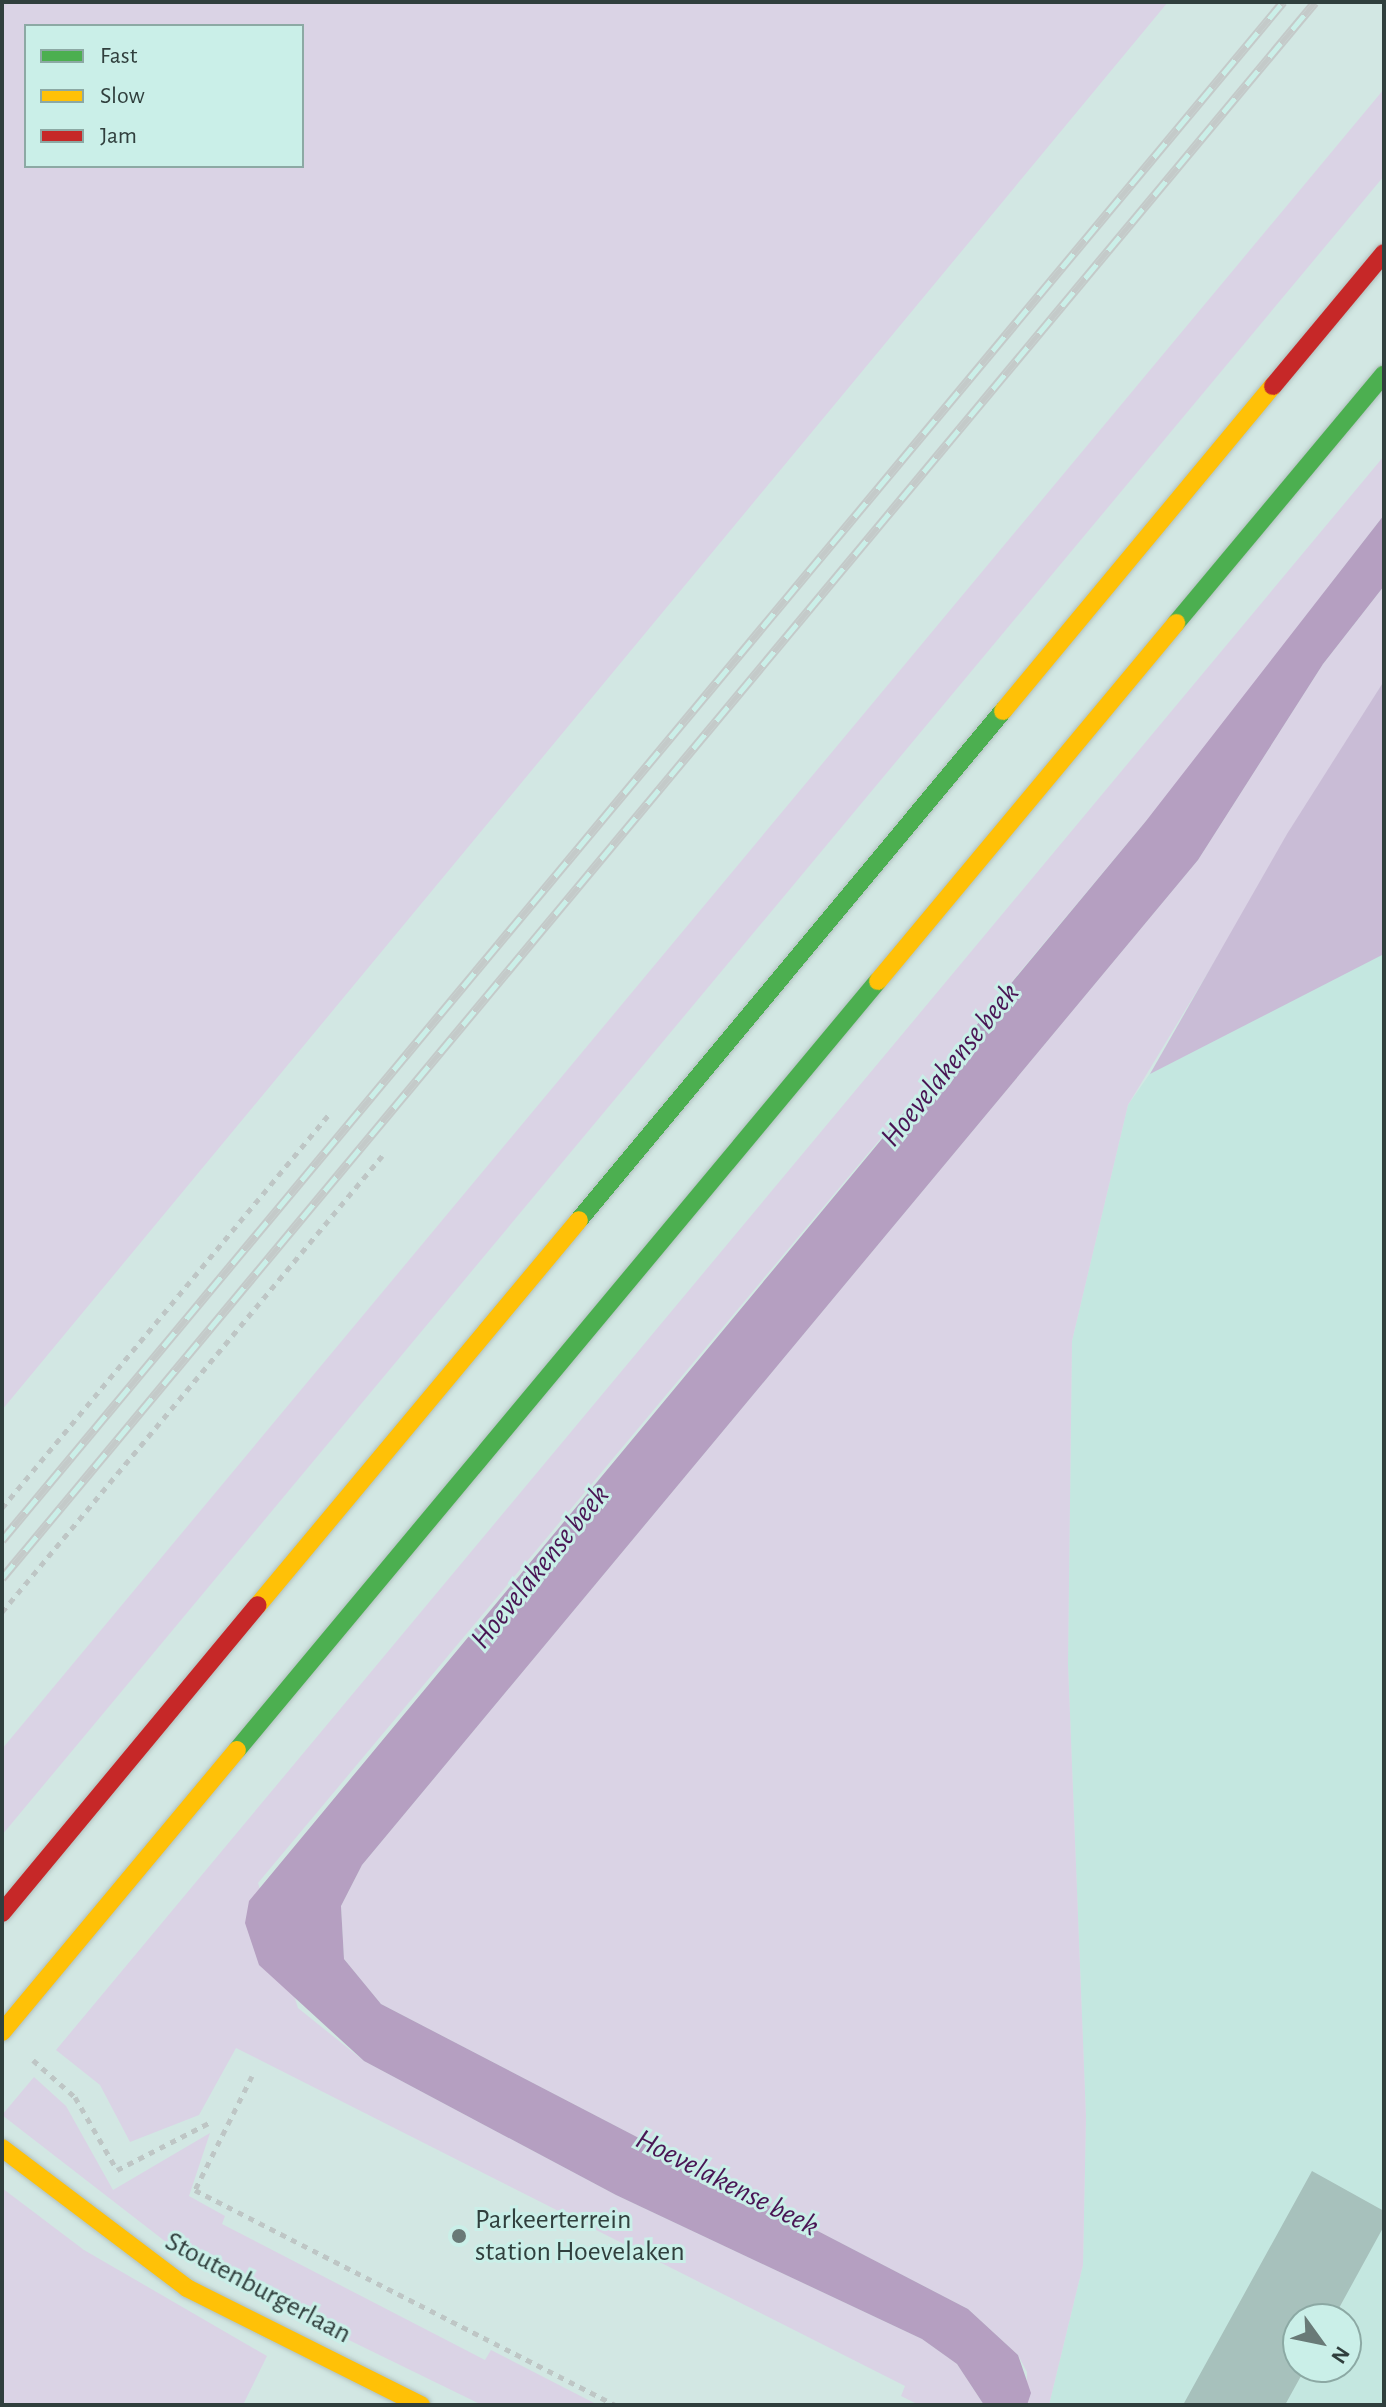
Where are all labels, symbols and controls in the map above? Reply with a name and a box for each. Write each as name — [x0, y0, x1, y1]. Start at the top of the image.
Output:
legend — [24, 24, 304, 168]
text: Fast — [100, 44, 137, 68]
text: Slow — [100, 84, 145, 108]
text: Jam — [100, 124, 137, 148]
water label: Hoevelakense beek — [873, 976, 1027, 1154]
water label: Hoevelakense beek — [463, 1478, 617, 1656]
water label: Hoevelakense beek — [630, 2121, 824, 2245]
place label: Parkeerterrein station Hoevelaken — [475, 2203, 685, 2269]
street label: Stoutenburgerlaan — [159, 2225, 357, 2351]
marker: Parkeerterrein station Hoevelaken — [450, 2227, 468, 2245]
north arrow — [1282, 2303, 1362, 2383]
text: N — [1327, 2343, 1354, 2367]

